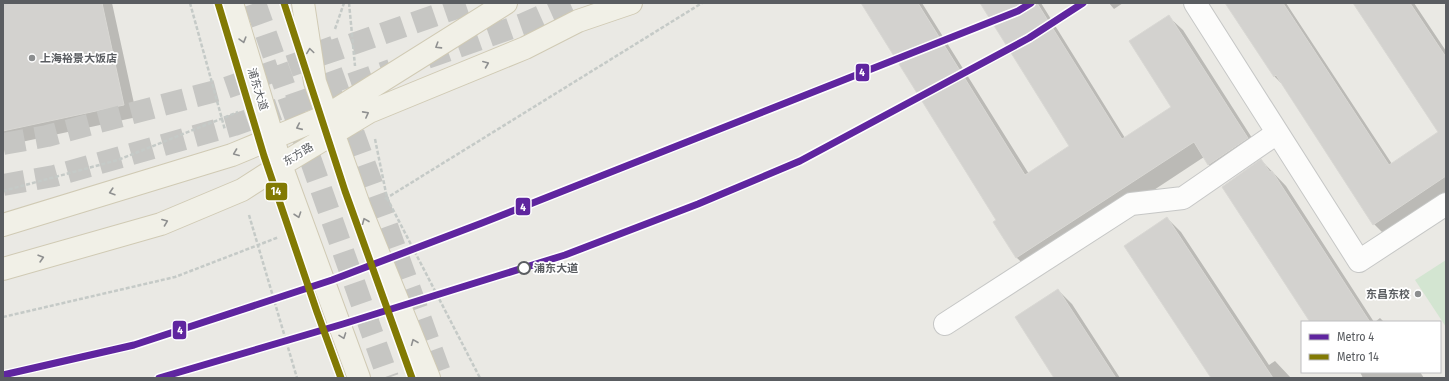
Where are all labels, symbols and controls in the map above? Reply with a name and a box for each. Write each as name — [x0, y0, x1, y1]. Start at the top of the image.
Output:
one-way arrow — [238, 37, 247, 44]
one-way arrow — [435, 41, 442, 49]
one-way arrow — [306, 48, 315, 54]
place label: 上海裕景大饭店 — [40, 52, 117, 65]
marker: 上海裕景大饭店 — [27, 53, 37, 63]
one-way arrow — [482, 61, 489, 69]
line badge: 4 — [855, 63, 870, 82]
street label: 浦东大道 — [245, 66, 270, 112]
text: 4 — [859, 66, 865, 79]
one-way arrow — [362, 112, 369, 119]
one-way arrow — [296, 123, 303, 131]
street label: 东方路 — [281, 140, 316, 168]
one-way arrow — [233, 149, 240, 157]
line badge: 14 — [265, 182, 288, 201]
text: 14 — [271, 185, 281, 198]
one-way arrow — [109, 187, 116, 196]
line badge: 4 — [515, 197, 531, 216]
text: 4 — [520, 201, 526, 214]
one-way arrow — [293, 211, 302, 218]
one-way arrow — [162, 218, 169, 226]
one-way arrow — [362, 218, 370, 225]
one-way arrow — [37, 255, 44, 263]
marker: 浦东大道 — [517, 261, 531, 275]
place label: 浦东大道 — [534, 262, 578, 275]
place label: 东昌东校 — [1366, 288, 1410, 301]
marker: 东昌东校 — [1413, 289, 1423, 299]
line badge: 4 — [172, 320, 187, 340]
legend — [1301, 321, 1441, 373]
text: 4 — [177, 324, 183, 337]
text: Metro 4 — [1337, 330, 1374, 344]
one-way arrow — [339, 333, 347, 340]
one-way arrow — [411, 338, 419, 345]
text: Metro 14 — [1337, 350, 1379, 364]

